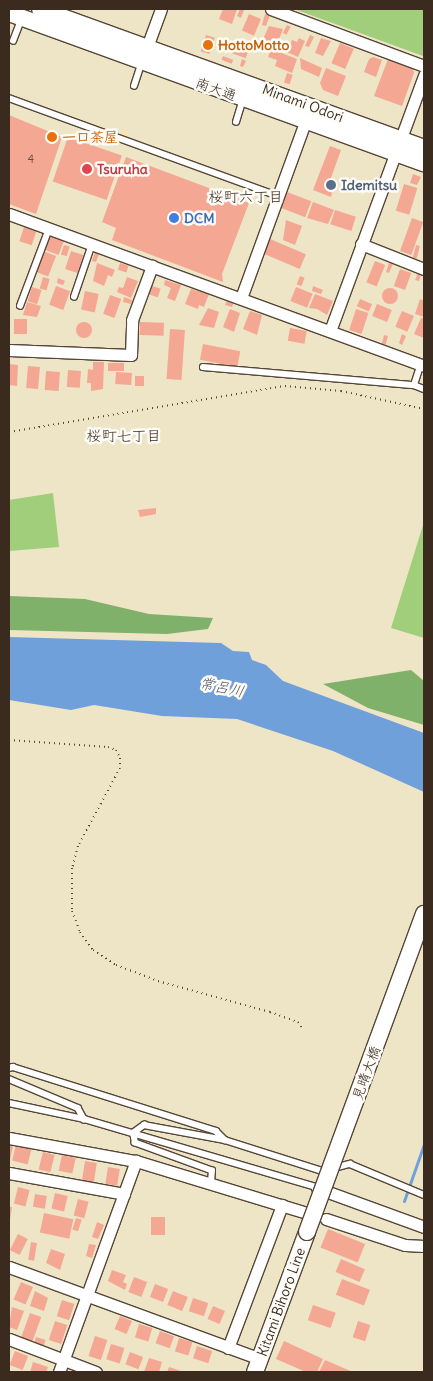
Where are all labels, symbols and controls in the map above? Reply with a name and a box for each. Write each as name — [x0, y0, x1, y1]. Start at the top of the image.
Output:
place label: HottoMotto — [218, 37, 289, 53]
marker: HottoMotto — [202, 39, 214, 51]
street label: 南大通 — [193, 74, 239, 104]
street label: Minami Odori — [260, 81, 346, 125]
place label: 一口茶屋 — [62, 129, 118, 145]
marker: 一口茶屋 — [46, 131, 58, 143]
house number: 4 — [28, 152, 34, 166]
place label: Tsuruha — [97, 161, 148, 177]
marker: Tsuruha — [81, 163, 93, 175]
place label: Idemitsu — [341, 177, 397, 193]
marker: Idemitsu — [325, 179, 337, 191]
district label: 桜町六丁目 — [209, 188, 283, 206]
place label: DCM — [184, 210, 215, 226]
marker: DCM — [168, 212, 180, 224]
district label: 桜町七丁目 — [87, 427, 161, 445]
water label: 常呂川 — [198, 674, 246, 700]
street label: 見晴大橋 — [349, 1044, 383, 1102]
street label: Kitami Bihoro Line — [253, 1245, 309, 1359]

